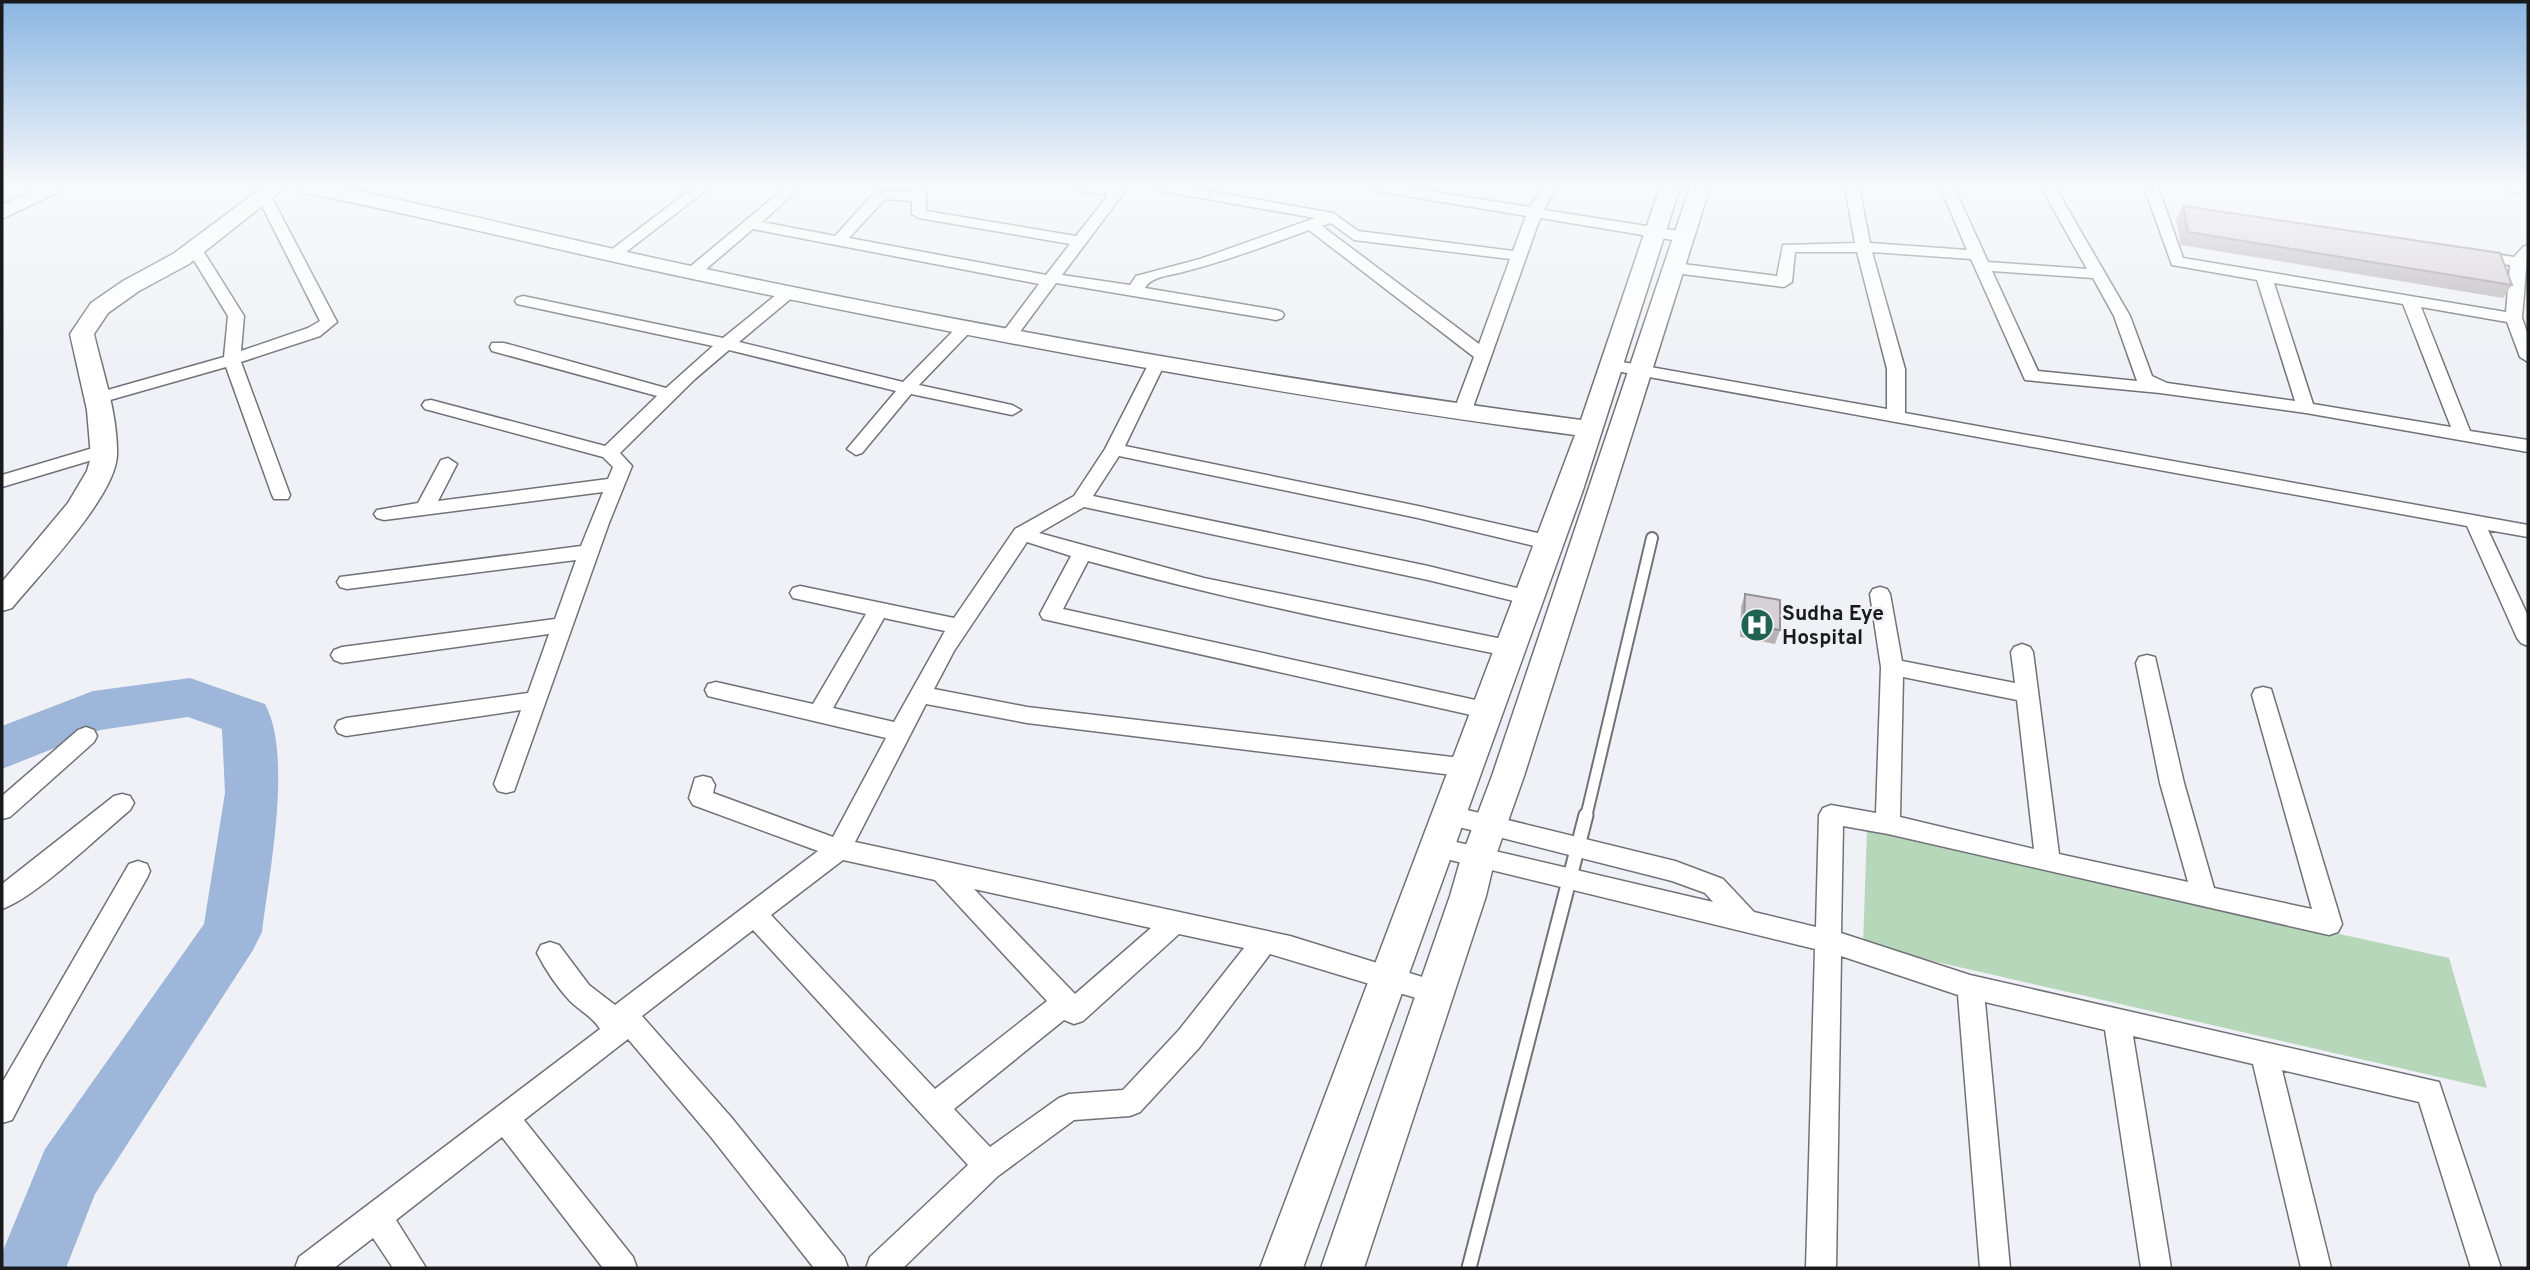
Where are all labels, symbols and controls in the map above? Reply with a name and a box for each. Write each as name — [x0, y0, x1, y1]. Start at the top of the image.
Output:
place label: Sudha Eye Hospital — [1782, 601, 1884, 652]
hospital icon: Sudha Eye Hospital — [1738, 606, 1776, 644]

